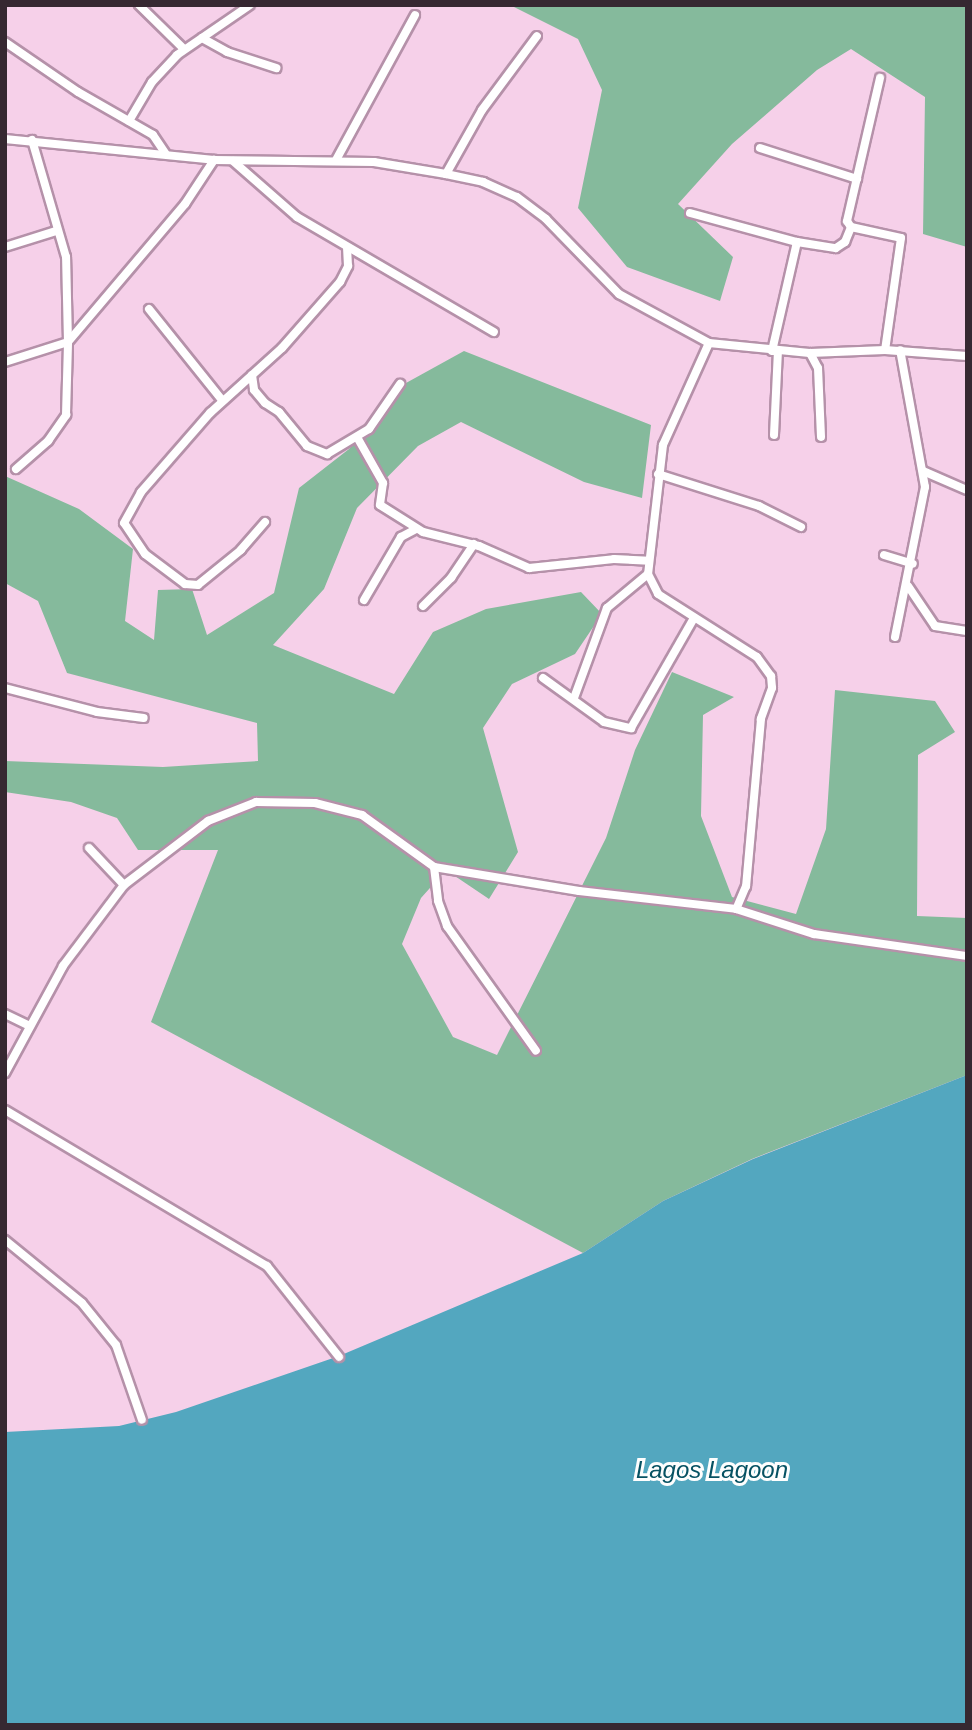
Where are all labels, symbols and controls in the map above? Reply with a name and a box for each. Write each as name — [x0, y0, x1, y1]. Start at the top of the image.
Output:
water label: Lagos Lagoon — [636, 1456, 788, 1484]

